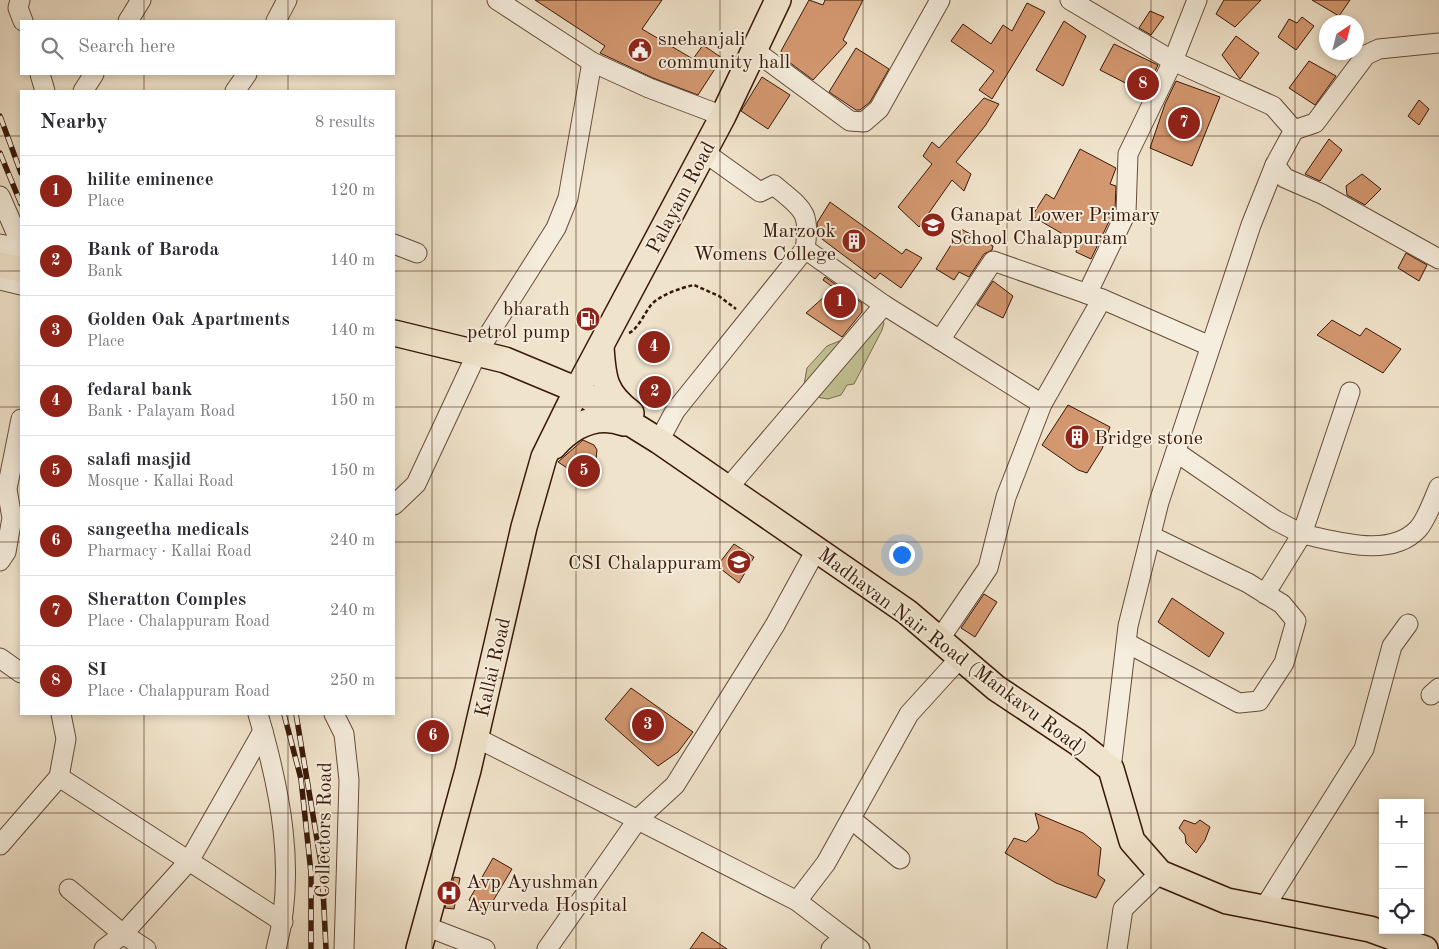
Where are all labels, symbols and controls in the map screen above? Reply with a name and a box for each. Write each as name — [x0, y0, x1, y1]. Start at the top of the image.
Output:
north arrow — [1319, 15, 1364, 60]
search box — [20, 20, 395, 75]
place label: snehanjali community hall — [658, 30, 790, 73]
icon: search — [38, 34, 66, 62]
public building icon: snehanjali community hall — [627, 37, 653, 63]
text: Search here — [78, 38, 175, 57]
pin: 8 — [1127, 65, 1159, 103]
pin: 7 — [1168, 104, 1200, 142]
text: Nearby — [40, 112, 108, 133]
text: 8 results — [315, 115, 375, 131]
street label: Palayam Road — [644, 139, 720, 257]
text: hilite eminence — [87, 171, 214, 190]
text: 1 — [51, 183, 61, 199]
text: 120 m — [330, 183, 375, 199]
text: Place — [87, 194, 124, 210]
place label: Ganapat Lower Primary School Chalappuram — [950, 206, 1161, 249]
school or university icon: Ganapat Lower Primary School Chalappuram — [920, 212, 946, 238]
place label: Marzook Womens College — [693, 222, 836, 265]
building icon: Marzook Womens College — [841, 228, 867, 254]
text: Bank of Baroda — [87, 241, 219, 260]
text: 2 — [51, 253, 61, 269]
text: 140 m — [330, 253, 375, 269]
text: Bank — [87, 264, 123, 280]
pin: 1 — [824, 283, 856, 321]
place label: bharath petrol pump — [467, 300, 570, 343]
fuel station icon: bharath petrol pump — [575, 306, 601, 332]
text: Golden Oak Apartments — [87, 311, 290, 330]
text: 3 — [51, 323, 61, 339]
text: 140 m — [330, 323, 375, 339]
pin: 4 — [638, 328, 670, 366]
text: Place — [87, 334, 124, 350]
pin: 2 — [639, 373, 671, 411]
text: fedaral bank — [87, 381, 192, 400]
text: 4 — [51, 393, 61, 409]
text: 150 m — [330, 393, 375, 409]
text: Bank · Palayam Road — [87, 404, 235, 420]
building icon: Bridge stone — [1064, 424, 1090, 450]
place label: Bridge stone — [1094, 429, 1203, 449]
text: salafi masjid — [87, 451, 191, 470]
pin: 5 — [568, 452, 600, 490]
text: 5 — [51, 463, 61, 479]
text: 150 m — [330, 463, 375, 479]
text: Mosque · Kallai Road — [87, 474, 234, 490]
text: sangeetha medicals — [87, 521, 249, 540]
text: 6 — [51, 533, 61, 549]
text: 240 m — [330, 533, 375, 549]
your location — [889, 542, 915, 568]
text: Pharmacy · Kallai Road — [87, 544, 252, 560]
street label: Madhavan Nair Road (Mankavu Road) — [813, 545, 1090, 760]
school or university icon: CSI Chalappuram — [726, 549, 752, 575]
place label: CSI Chalappuram — [568, 554, 722, 574]
text: Sheratton Comples — [87, 591, 246, 610]
text: 7 — [51, 603, 61, 619]
text: 240 m — [330, 603, 375, 619]
text: Place · Chalappuram Road — [87, 614, 270, 630]
street label: Kallai Road — [473, 616, 515, 719]
text: SI — [87, 661, 107, 680]
text: 8 — [51, 673, 61, 689]
text: 250 m — [330, 673, 375, 689]
text: Place · Chalappuram Road — [87, 684, 270, 700]
pin: 3 — [632, 706, 664, 744]
pin: 6 — [417, 717, 449, 755]
street label: Collectors Road — [314, 762, 336, 898]
map controls — [1379, 799, 1424, 934]
button: + — [1379, 799, 1424, 844]
button: − — [1379, 844, 1424, 889]
place label: Avp Ayushman Ayurveda Hospital — [466, 873, 627, 916]
hospital icon: Avp Ayushman Ayurveda Hospital — [436, 880, 462, 906]
button: locate — [1379, 889, 1424, 934]

